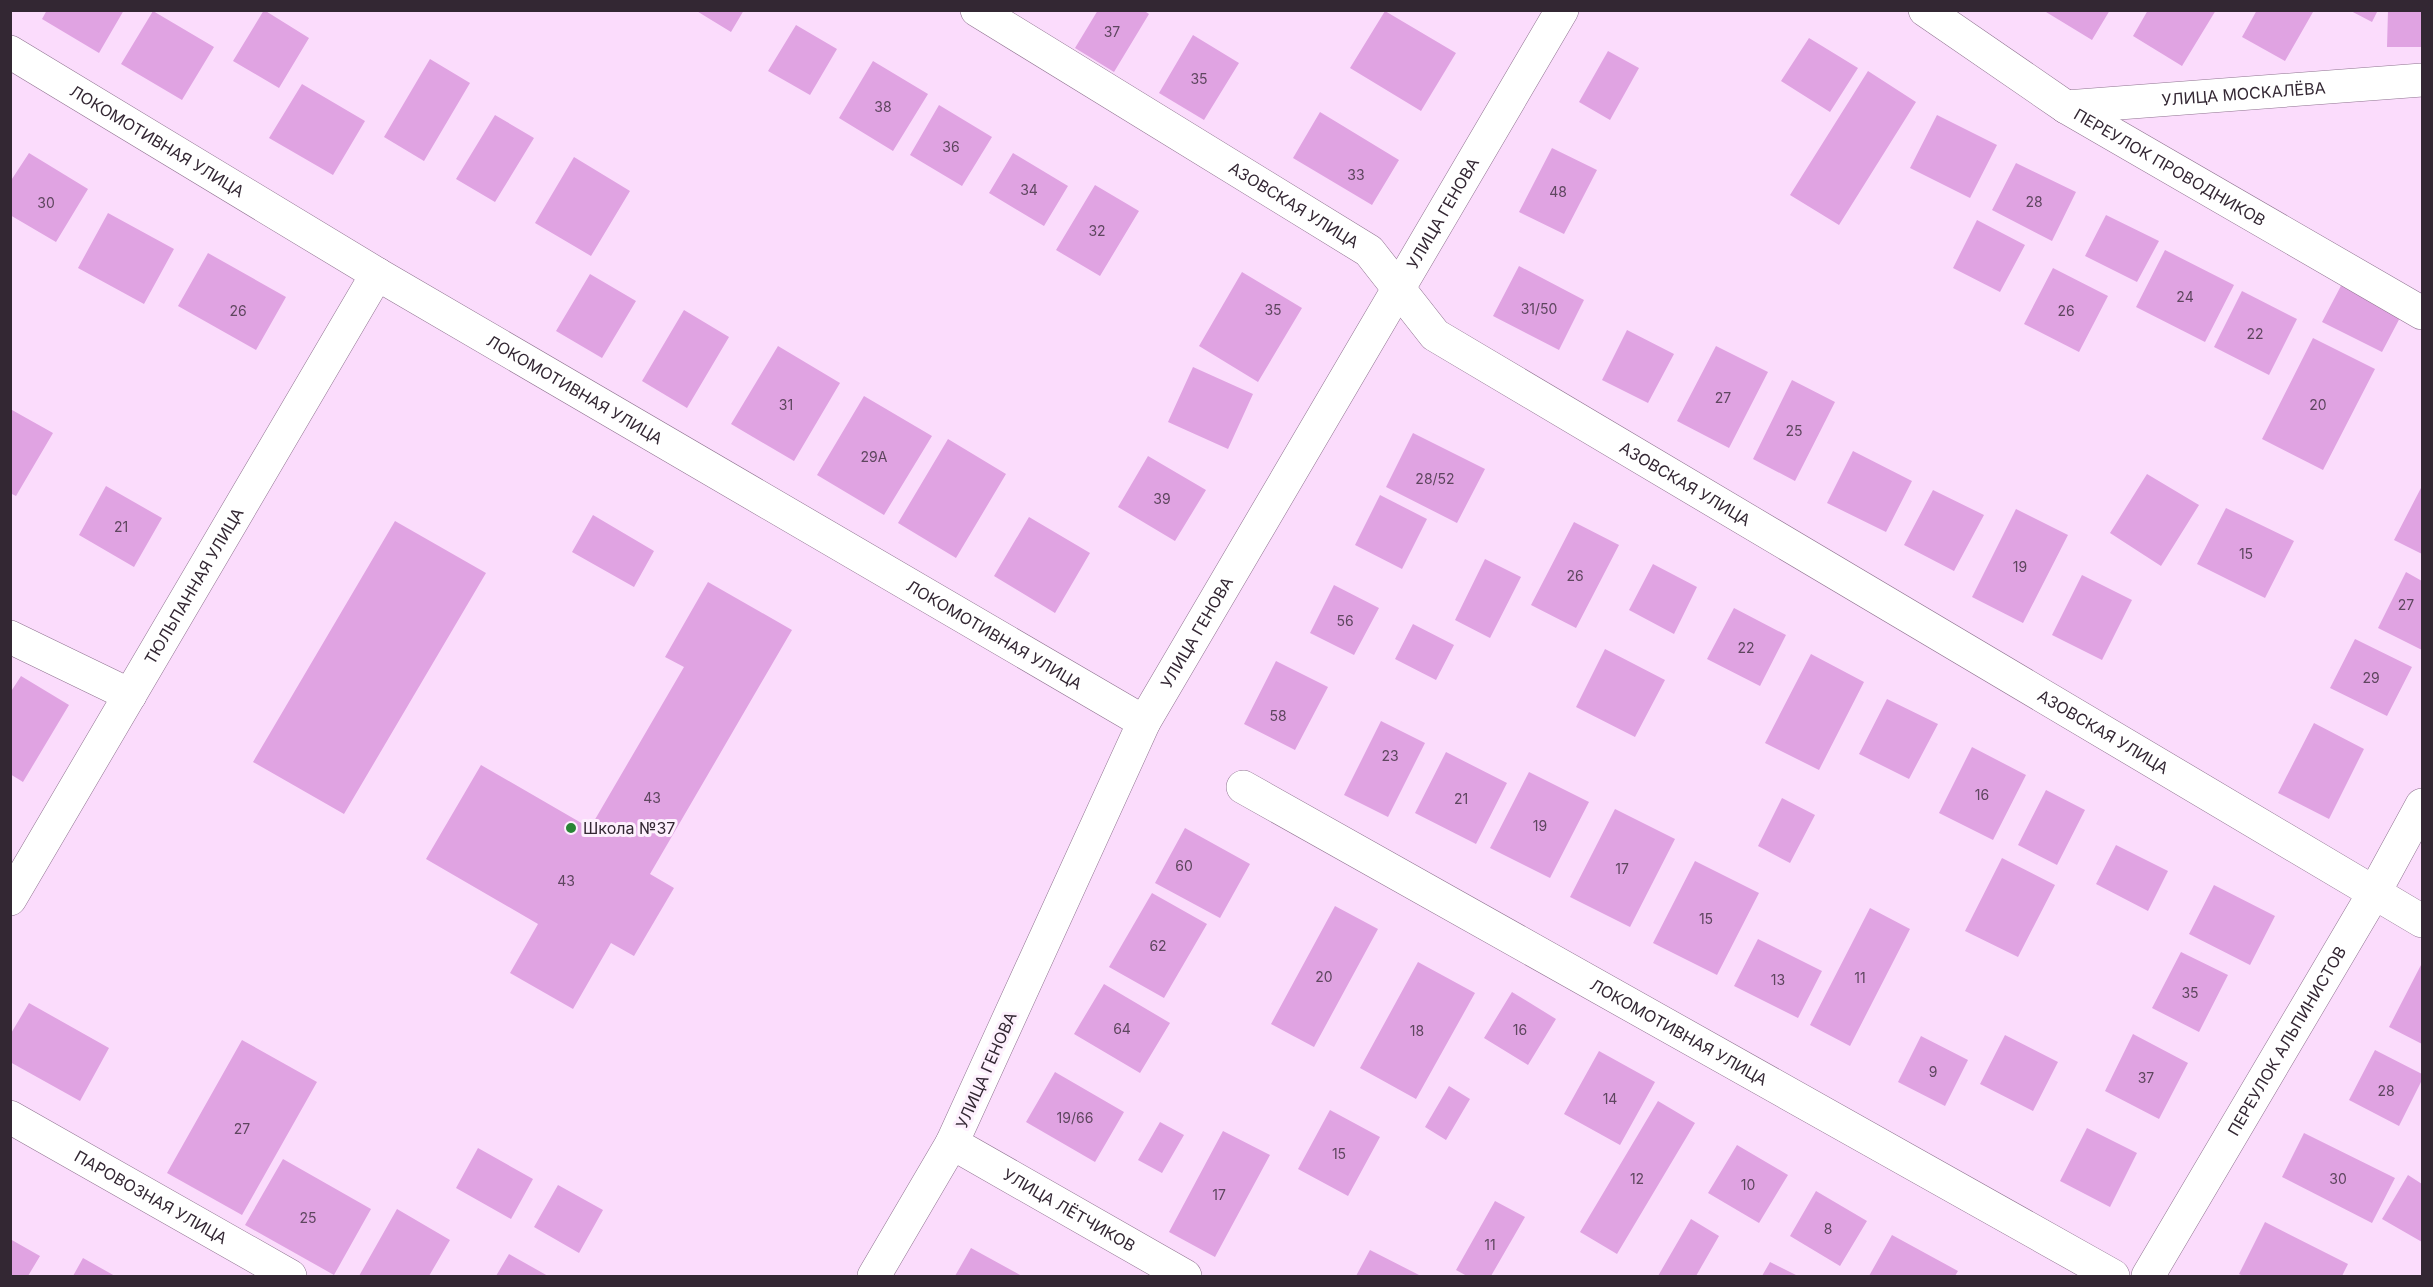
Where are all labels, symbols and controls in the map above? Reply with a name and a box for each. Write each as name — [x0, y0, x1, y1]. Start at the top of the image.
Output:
house number: 37 — [1104, 23, 1120, 40]
house number: 35 — [1190, 70, 1208, 87]
street label: УЛИЦА МОСКАЛЁВА — [2161, 77, 2326, 110]
street label: ЛОКОМОТИВНАЯ УЛИЦА — [66, 81, 248, 201]
house number: 38 — [874, 98, 892, 115]
street label: ПЕРЕУЛОК ПРОВОДНИКОВ — [2070, 104, 2269, 230]
house number: 36 — [942, 138, 960, 155]
street label: УЛИЦА ГЕНОВА — [1402, 154, 1483, 272]
street label: АЗОВСКАЯ УЛИЦА — [1225, 157, 1362, 252]
house number: 33 — [1347, 166, 1365, 183]
house number: 34 — [1020, 181, 1038, 198]
house number: 48 — [1549, 183, 1567, 200]
house number: 28 — [2025, 193, 2043, 210]
house number: 30 — [37, 194, 55, 211]
house number: 32 — [1088, 222, 1106, 239]
house number: 24 — [2176, 288, 2194, 305]
house number: 31/50 — [1521, 300, 1557, 317]
house number: 35 — [1264, 301, 1282, 318]
house number: 26 — [229, 302, 247, 319]
house number: 26 — [2057, 302, 2075, 319]
house number: 22 — [2246, 325, 2264, 342]
street label: ЛОКОМОТИВНАЯ УЛИЦА — [483, 330, 666, 449]
house number: 27 — [1715, 389, 1731, 406]
house number: 31 — [779, 396, 793, 413]
house number: 20 — [2309, 396, 2327, 413]
house number: 25 — [1785, 422, 1803, 439]
street label: АЗОВСКАЯ УЛИЦА — [1616, 437, 1754, 530]
house number: 29А — [861, 448, 888, 465]
house number: 28/52 — [1415, 470, 1455, 487]
house number: 39 — [1153, 490, 1171, 507]
street label: ТЮЛЬПАННАЯ УЛИЦА — [140, 504, 248, 668]
house number: 21 — [114, 518, 128, 535]
house number: 15 — [2239, 545, 2253, 562]
house number: 19 — [2013, 558, 2027, 575]
house number: 26 — [1566, 567, 1584, 584]
street label: УЛИЦА ГЕНОВА — [1156, 573, 1237, 692]
street label: ЛОКОМОТИВНАЯ УЛИЦА — [903, 576, 1086, 694]
house number: 27 — [2398, 596, 2414, 613]
house number: 56 — [1336, 612, 1354, 629]
house number: 22 — [1737, 639, 1755, 656]
house number: 29 — [2362, 669, 2380, 686]
street label: АЗОВСКАЯ УЛИЦА — [2034, 685, 2172, 778]
house number: 58 — [1269, 707, 1287, 724]
house number: 23 — [1381, 747, 1399, 764]
house number: 16 — [1975, 786, 1989, 803]
house number: 43 — [643, 789, 661, 806]
house number: 21 — [1454, 790, 1468, 807]
house number: 19 — [1533, 817, 1547, 834]
place label: Школа №37 — [583, 818, 675, 838]
marker: Школа №37 — [564, 821, 578, 835]
house number: 60 — [1175, 857, 1193, 874]
house number: 17 — [1615, 860, 1629, 877]
house number: 43 — [557, 872, 575, 889]
house number: 15 — [1699, 910, 1713, 927]
house number: 62 — [1149, 937, 1167, 954]
street label: ПЕРЕУЛОК АЛЬПИНИСТОВ — [2223, 943, 2350, 1139]
house number: 20 — [1315, 968, 1333, 985]
house number: 11 — [1854, 969, 1866, 986]
house number: 13 — [1771, 971, 1785, 988]
street label: ЛОКОМОТИВНАЯ УЛИЦА — [1587, 974, 1771, 1090]
house number: 35 — [2181, 984, 2199, 1001]
street label: УЛИЦА ГЕНОВА — [951, 1009, 1021, 1131]
house number: 64 — [1113, 1020, 1131, 1037]
house number: 16 — [1513, 1021, 1527, 1038]
house number: 18 — [1410, 1022, 1424, 1039]
house number: 9 — [1929, 1063, 1937, 1080]
house number: 37 — [2138, 1069, 2154, 1086]
house number: 28 — [2377, 1082, 2395, 1099]
house number: 14 — [1603, 1090, 1617, 1107]
house number: 19/66 — [1057, 1109, 1093, 1126]
house number: 27 — [234, 1120, 250, 1137]
house number: 15 — [1332, 1145, 1346, 1162]
street label: ПАРОВОЗНАЯ УЛИЦА — [71, 1146, 231, 1248]
street label: УЛИЦА ЛЁТЧИКОВ — [999, 1164, 1139, 1256]
house number: 12 — [1630, 1170, 1644, 1187]
house number: 30 — [2329, 1170, 2347, 1187]
house number: 10 — [1741, 1176, 1755, 1193]
house number: 17 — [1212, 1186, 1226, 1203]
house number: 25 — [299, 1209, 317, 1226]
house number: 8 — [1824, 1220, 1832, 1237]
house number: 11 — [1484, 1236, 1496, 1253]

